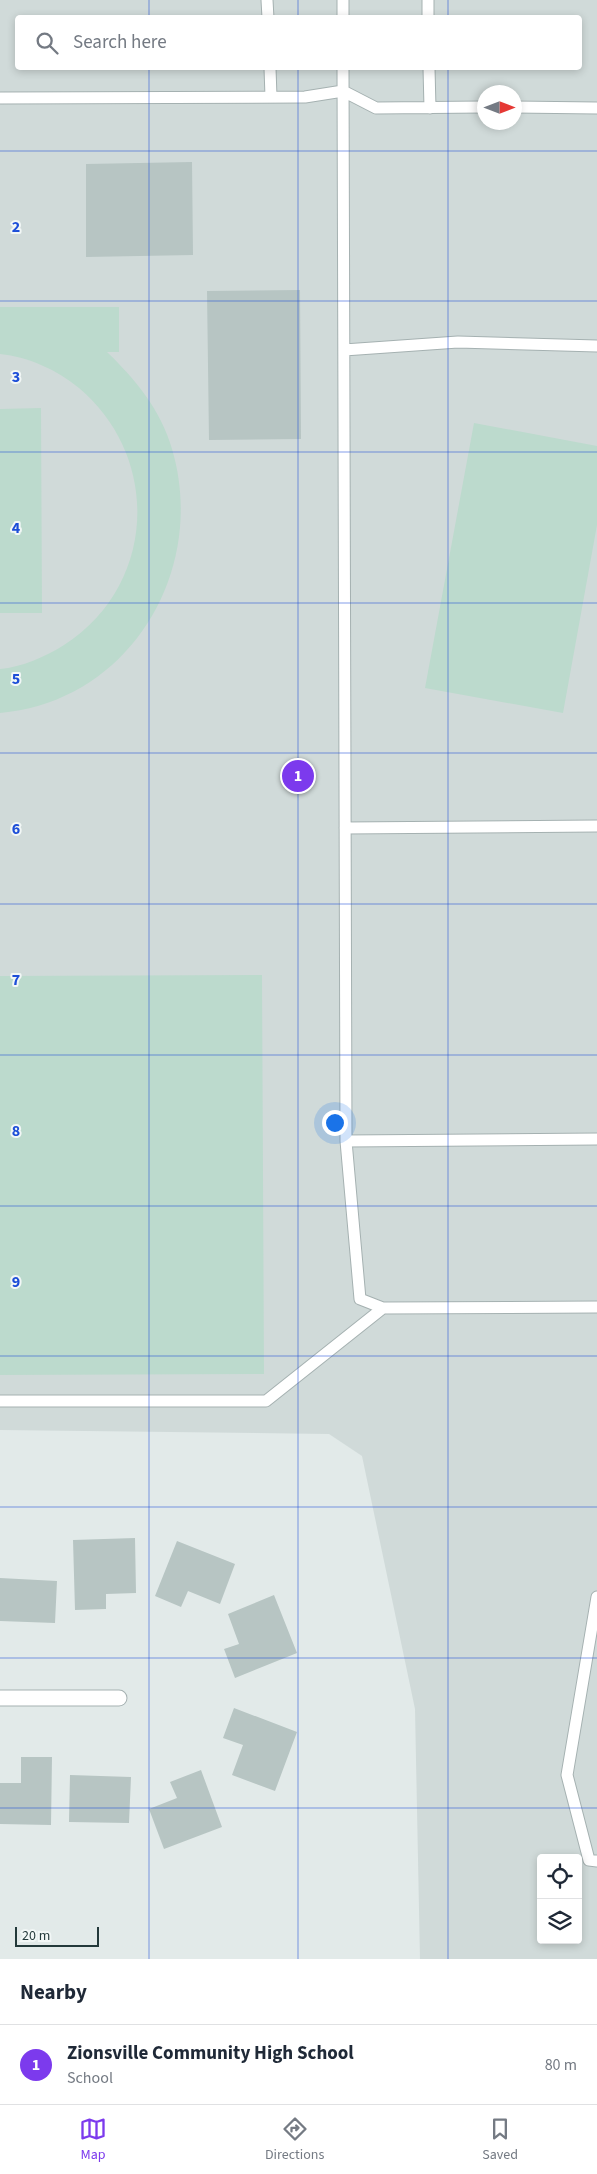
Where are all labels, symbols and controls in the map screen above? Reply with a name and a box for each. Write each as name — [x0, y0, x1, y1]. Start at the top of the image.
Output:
search box — [15, 15, 582, 70]
icon: search — [33, 29, 61, 57]
text: Search here — [73, 29, 167, 56]
north arrow — [477, 85, 522, 130]
text: 2 — [12, 216, 20, 238]
text: 3 — [12, 366, 20, 388]
text: 4 — [12, 517, 21, 539]
text: 5 — [12, 668, 20, 690]
pin: 1 — [282, 757, 314, 795]
text: 6 — [12, 818, 20, 840]
text: 7 — [12, 969, 20, 991]
your location — [322, 1110, 348, 1136]
text: 8 — [12, 1120, 20, 1142]
text: 9 — [12, 1271, 20, 1293]
map controls — [537, 1854, 582, 1944]
button: locate — [537, 1854, 582, 1899]
button: layers — [537, 1899, 582, 1944]
scale bar — [15, 1924, 99, 1947]
text: 20 m — [22, 1926, 50, 1946]
text: Nearby — [20, 1977, 87, 2007]
text: Zionsville Community High School — [67, 2040, 354, 2067]
text: 1 — [32, 2054, 40, 2076]
text: 80 m — [545, 2054, 577, 2076]
text: School — [67, 2067, 113, 2089]
tab: Map — [79, 2115, 107, 2165]
tab: Directions — [265, 2115, 324, 2165]
tab: Saved — [482, 2115, 518, 2165]

